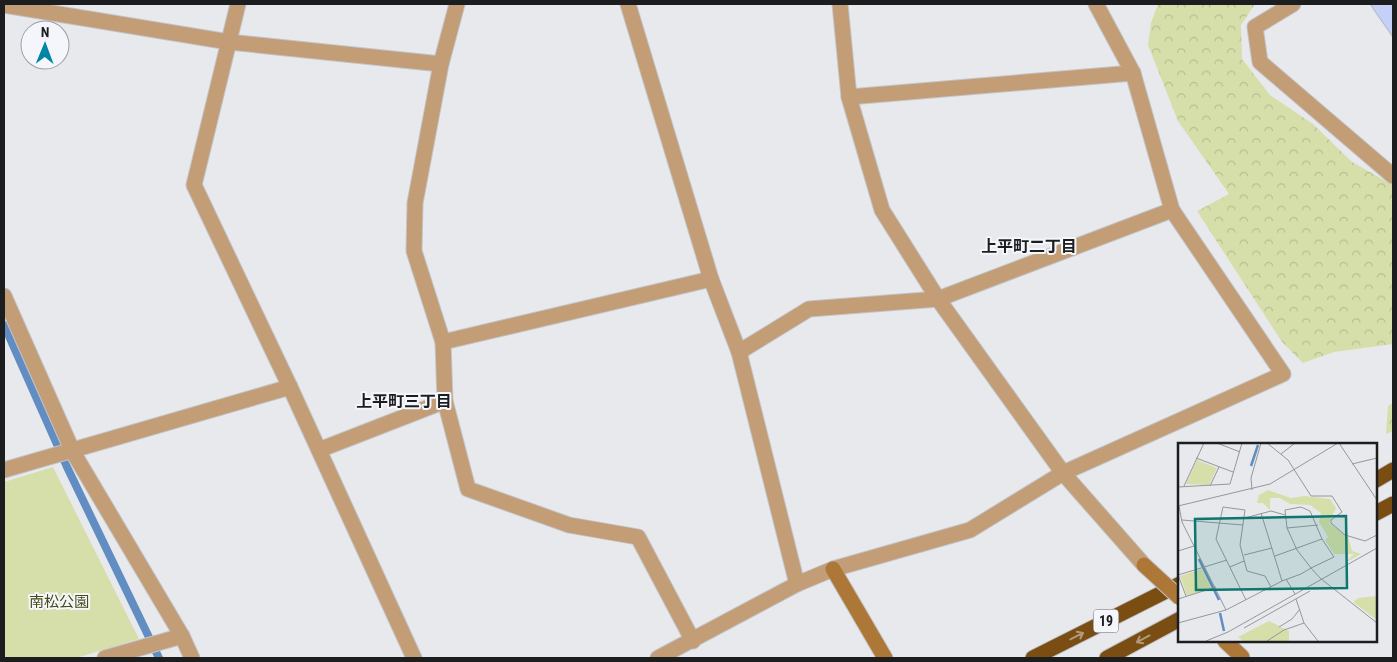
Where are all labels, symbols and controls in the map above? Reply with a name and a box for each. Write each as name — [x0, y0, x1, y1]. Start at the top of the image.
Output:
north arrow — [20, 20, 70, 70]
text: N — [41, 24, 50, 40]
district label: 上平町二丁目 — [981, 237, 1077, 256]
district label: 上平町三丁目 — [356, 392, 452, 411]
inset map — [1178, 443, 1377, 642]
park label: 南松公園 — [29, 593, 89, 611]
road number: 19 — [1094, 610, 1118, 632]
one-way arrow — [1069, 631, 1084, 640]
one-way arrow — [1136, 634, 1151, 644]

